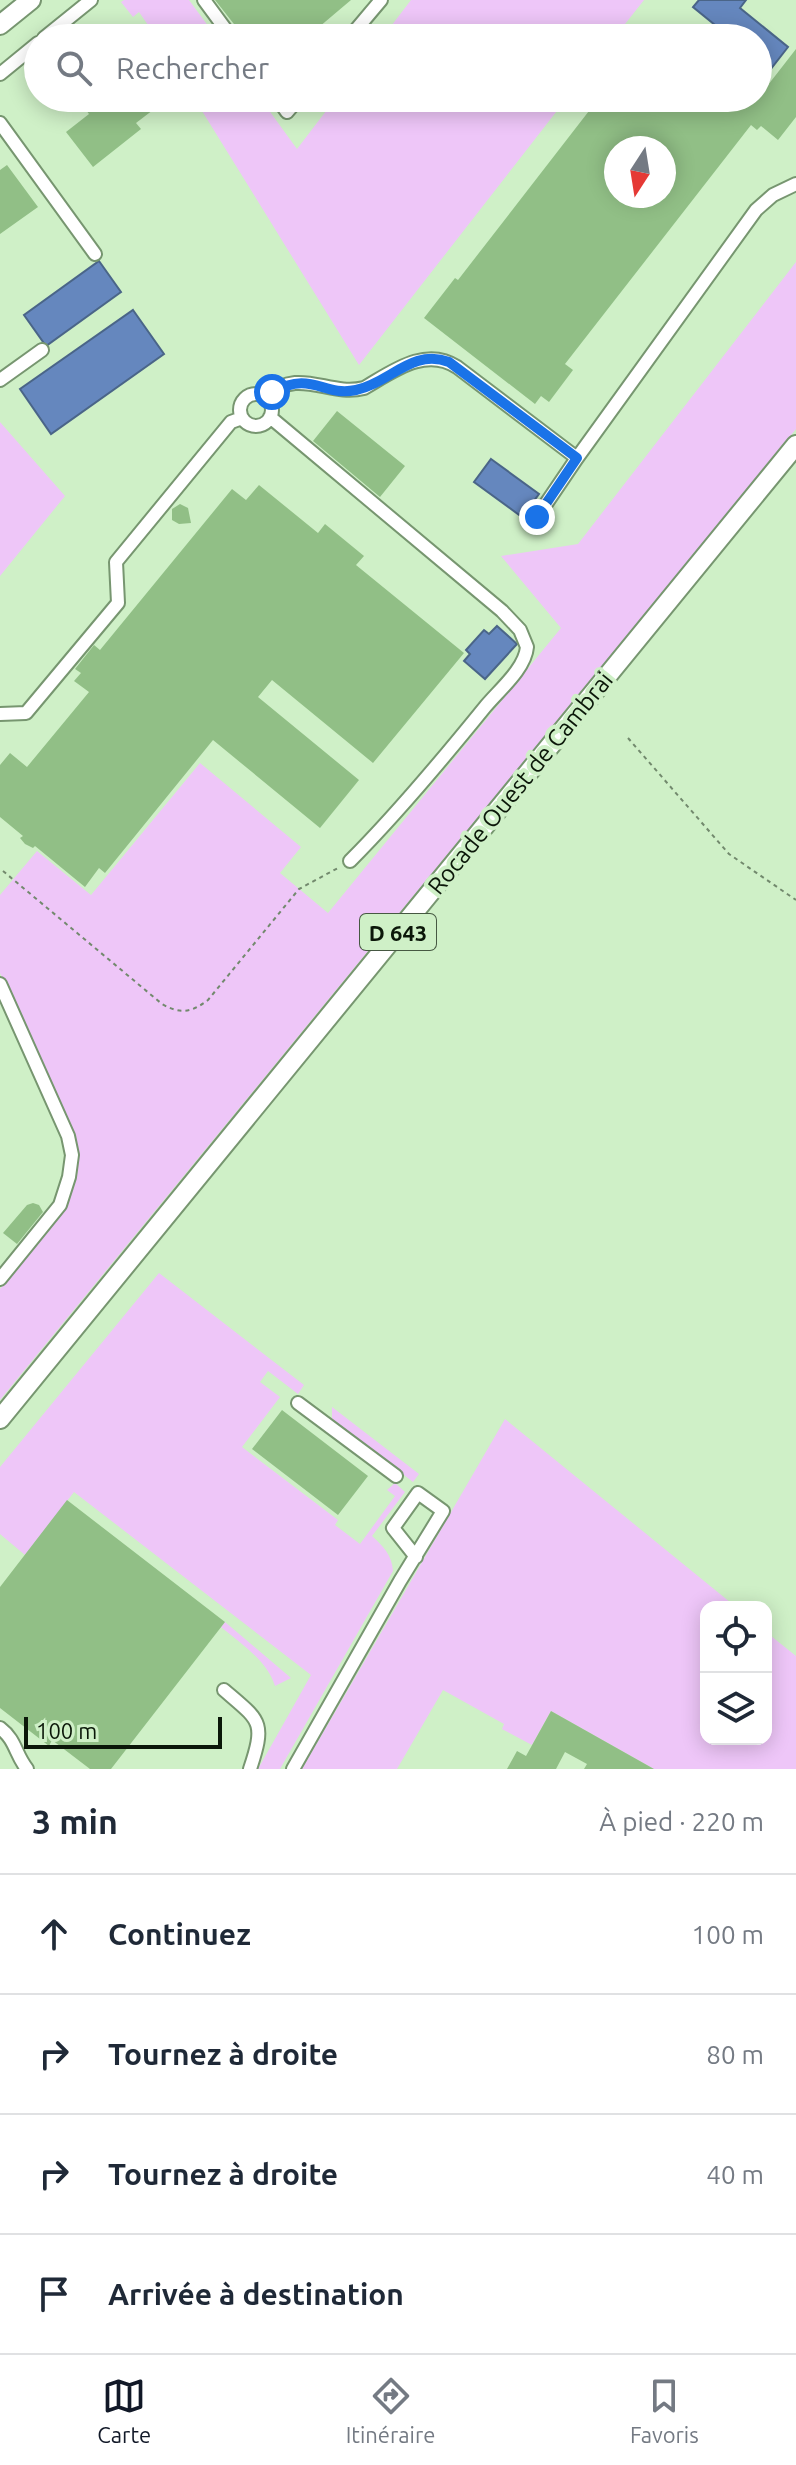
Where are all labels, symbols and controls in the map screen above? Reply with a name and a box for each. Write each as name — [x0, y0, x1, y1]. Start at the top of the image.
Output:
search box — [24, 24, 772, 112]
icon: search — [52, 46, 96, 90]
text: Rechercher — [116, 51, 269, 85]
north arrow — [604, 136, 676, 208]
route start — [254, 374, 290, 410]
route end — [519, 499, 555, 535]
street label: Rocade Ouest de Cambrai — [422, 667, 618, 899]
road number: D 643 — [360, 914, 436, 950]
map controls — [700, 1601, 772, 1745]
button: locate — [700, 1601, 772, 1673]
button: layers — [700, 1673, 772, 1745]
scale bar — [24, 1713, 222, 1749]
text: 100 m — [36, 1718, 97, 1743]
text: 3 min — [32, 1802, 118, 1840]
text: À pied · 220 m — [599, 1807, 764, 1836]
icon: ahead — [32, 1912, 76, 1956]
text: Continuez — [108, 1917, 251, 1951]
text: 100 m — [692, 1920, 764, 1949]
icon: right — [32, 2032, 76, 2076]
text: Tournez à droite — [108, 2037, 338, 2071]
text: 80 m — [706, 2040, 764, 2069]
icon: right — [32, 2152, 76, 2196]
text: Tournez à droite — [108, 2157, 338, 2191]
text: 40 m — [706, 2160, 764, 2189]
icon: arrive — [32, 2272, 76, 2316]
text: Arrivée à destination — [108, 2277, 404, 2311]
tab: Carte — [97, 2374, 151, 2447]
tab: Itinéraire — [346, 2374, 435, 2447]
tab: Favoris — [630, 2374, 699, 2447]

